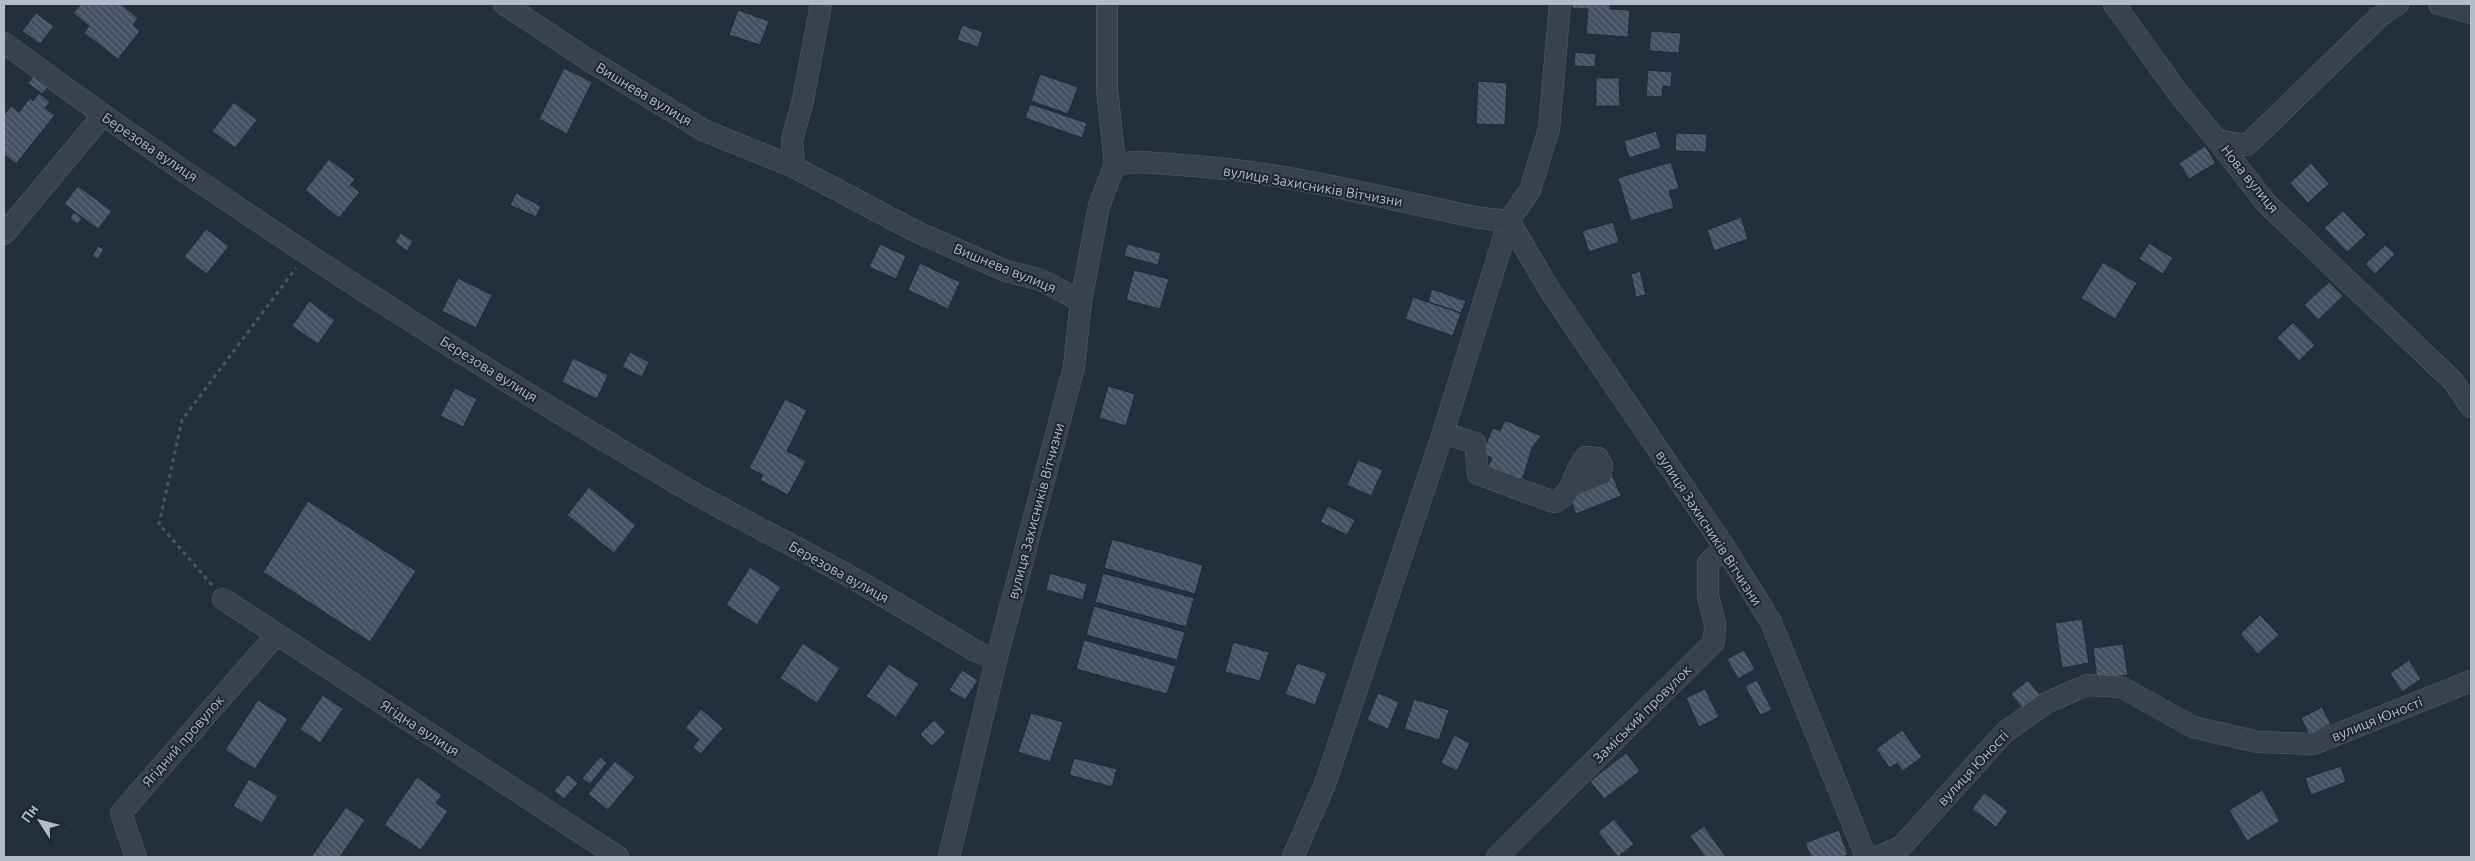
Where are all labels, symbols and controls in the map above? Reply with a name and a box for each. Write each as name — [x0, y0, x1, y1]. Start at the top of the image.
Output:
street label: Вишнева вулиця — [593, 59, 695, 129]
street label: Березова вулиця — [99, 109, 201, 185]
street label: Нова вулиця — [2218, 142, 2282, 216]
street label: вулиця Захисників Вітчизни — [1222, 162, 1404, 210]
street label: Вишнева вулиця — [951, 240, 1059, 296]
street label: Березова вулиця — [437, 333, 541, 405]
street label: вулиця Захисників Вітчизни — [1005, 421, 1067, 601]
street label: вулиця Захисників Вітчизни — [1653, 447, 1765, 609]
street label: Березова вулиця — [786, 538, 892, 606]
street label: Заміський провулок — [1590, 662, 1694, 766]
street label: Ягідний провулок — [139, 692, 227, 790]
street label: вулиця Юності — [2329, 693, 2425, 745]
street label: Ягідна вулиця — [378, 697, 462, 759]
street label: вулиця Юності — [1934, 727, 2012, 809]
north arrow — [15, 796, 65, 846]
text: Пн — [18, 801, 41, 825]

